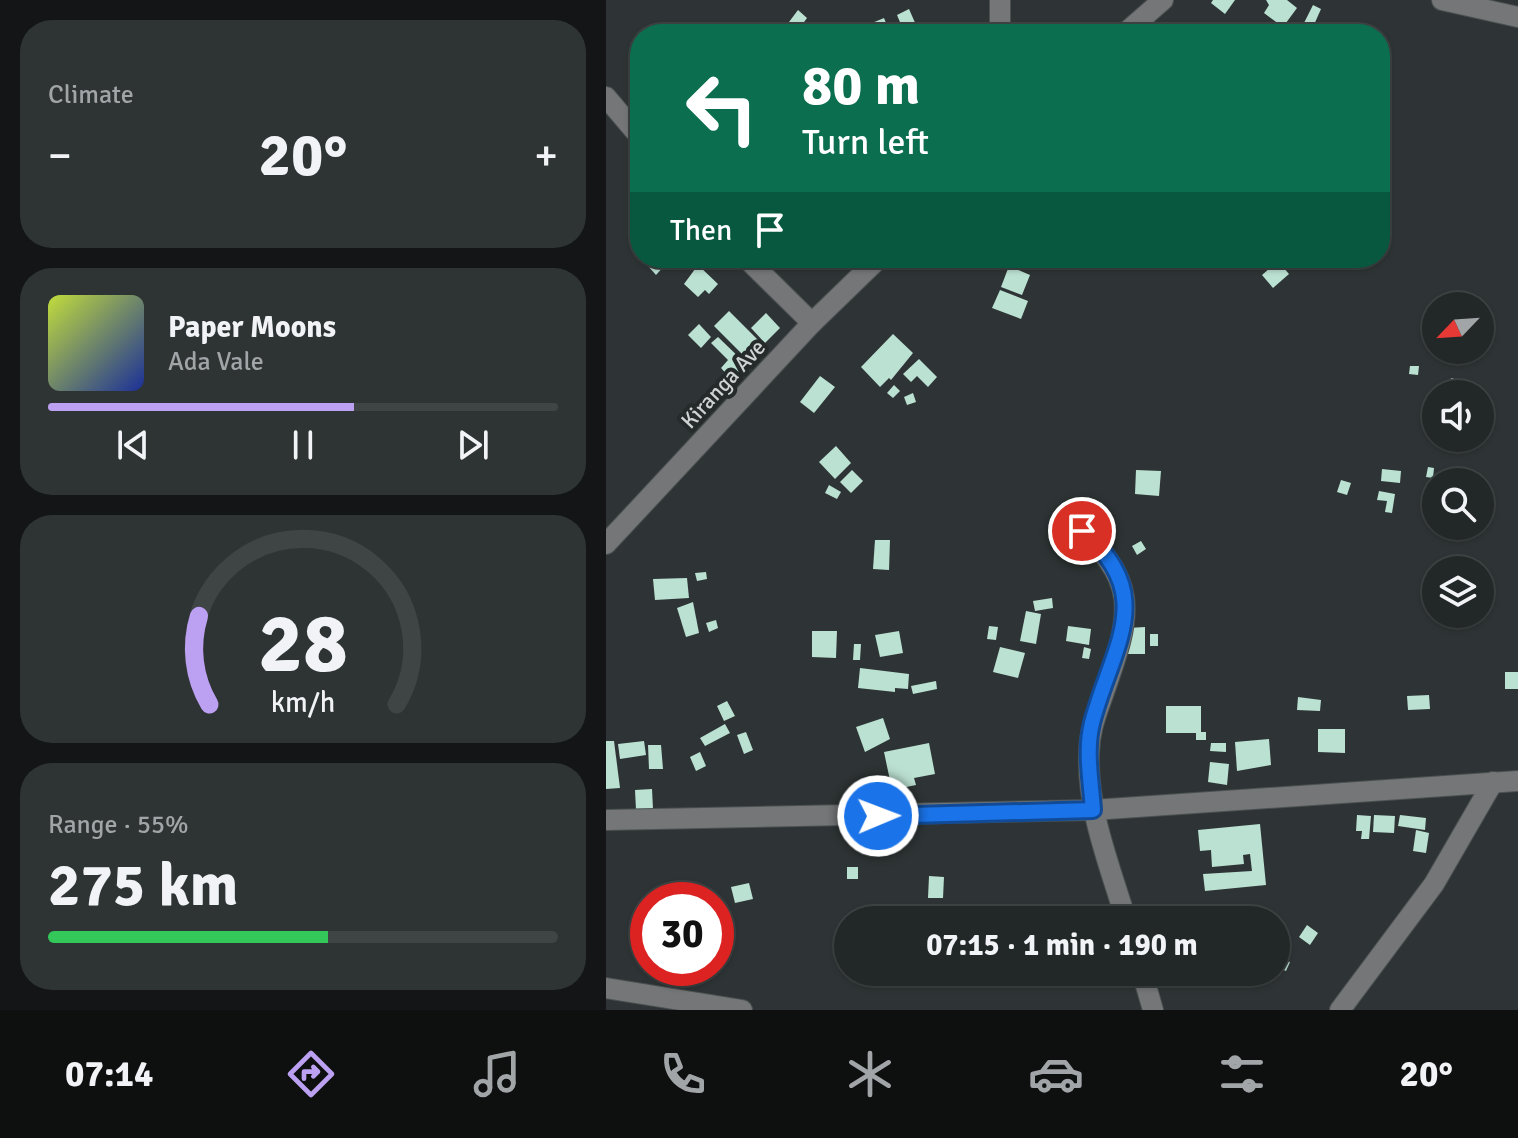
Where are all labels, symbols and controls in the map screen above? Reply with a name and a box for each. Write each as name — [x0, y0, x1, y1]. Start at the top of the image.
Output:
text: 80 m — [802, 51, 920, 120]
icon: left — [670, 56, 774, 160]
text: Climate — [48, 79, 134, 111]
text: 20° — [259, 119, 347, 193]
text: Turn left — [802, 120, 929, 165]
text: − — [48, 129, 72, 183]
text: + — [534, 129, 558, 183]
icon: arrive — [748, 208, 792, 252]
text: Then — [670, 212, 732, 249]
north arrow — [1422, 292, 1494, 364]
map controls — [1422, 292, 1494, 628]
text: Paper Moons — [168, 309, 336, 346]
street label: Kiranga Ave — [675, 334, 771, 434]
text: Ada Vale — [168, 346, 264, 378]
button: sound — [1422, 380, 1494, 452]
icon: previous — [111, 423, 155, 467]
icon: pause — [281, 423, 325, 467]
icon: next — [451, 423, 495, 467]
button: search — [1422, 468, 1494, 540]
pin — [1048, 497, 1116, 565]
icon: arrive — [1060, 509, 1104, 553]
button: layers — [1422, 556, 1494, 628]
text: 28 — [258, 592, 348, 694]
text: km/h — [271, 685, 335, 720]
position arrow — [836, 774, 920, 858]
text: Range · 55% — [48, 809, 189, 841]
text: 275 km — [48, 849, 238, 923]
speed limit sign: 30 — [630, 882, 734, 986]
text: 07:15 · 1 min · 190 m — [926, 927, 1198, 964]
icon: directions — [283, 1046, 339, 1102]
icon: music — [469, 1046, 525, 1102]
icon: phone — [655, 1046, 711, 1102]
icon: climate — [842, 1046, 898, 1102]
icon: car — [1028, 1046, 1084, 1102]
icon: filters — [1214, 1046, 1270, 1102]
text: 07:14 — [65, 1052, 153, 1097]
text: 20° — [1400, 1052, 1453, 1097]

